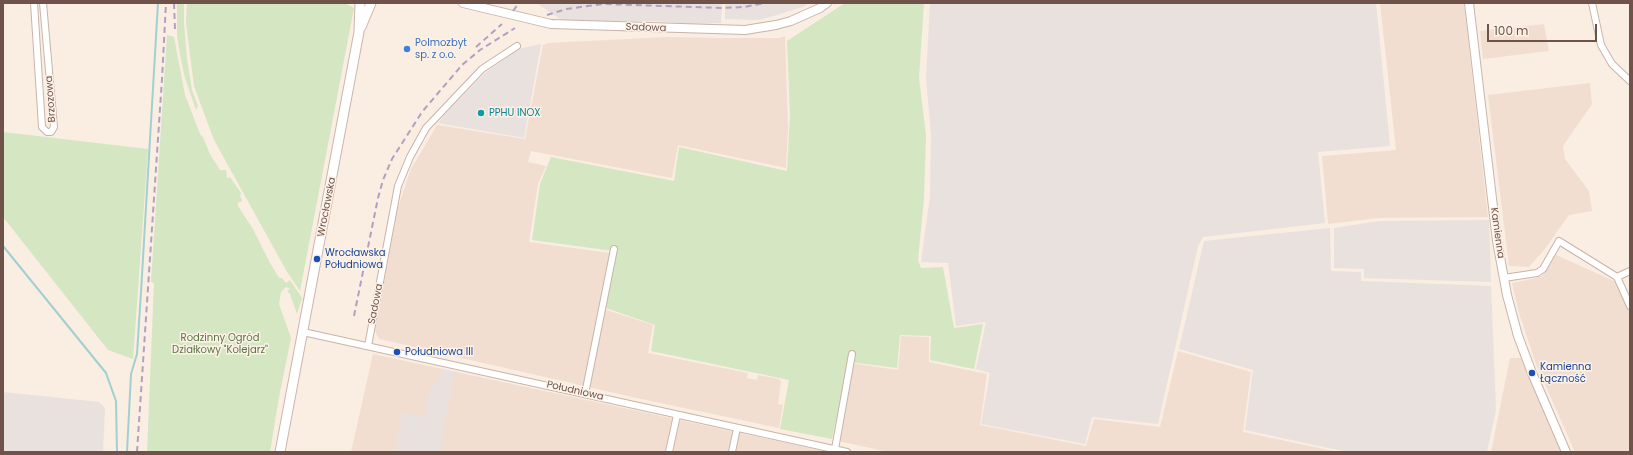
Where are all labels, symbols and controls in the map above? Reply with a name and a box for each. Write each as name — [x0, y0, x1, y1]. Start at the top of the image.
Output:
scale bar — [1489, 16, 1599, 42]
street label: Sadowa — [625, 21, 667, 35]
text: 100 m — [1494, 22, 1528, 39]
place label: Polmozbyt sp. z o.o. — [415, 37, 467, 60]
marker: Polmozbyt sp. z o.o. — [402, 44, 412, 54]
street label: Brzozowa — [43, 75, 59, 123]
place label: PPHU INOX — [489, 107, 540, 119]
marker: PPHU INOX — [476, 108, 486, 118]
street label: Wrocławska — [315, 176, 339, 238]
street label: Kamienna — [1487, 207, 1507, 259]
place label: Wrocławska Południowa — [325, 247, 386, 270]
marker: Wrocławska Południowa — [312, 254, 322, 264]
street label: Sadowa — [366, 283, 386, 325]
park label: Rodzinny Ogród Działkowy "Kolejarz" — [172, 332, 268, 356]
place label: Południowa III — [405, 346, 473, 358]
marker: Południowa III — [392, 347, 402, 357]
place label: Kamienna Łączność — [1540, 361, 1591, 384]
marker: Kamienna Łączność — [1527, 368, 1537, 378]
street label: Południowa — [545, 379, 605, 403]

